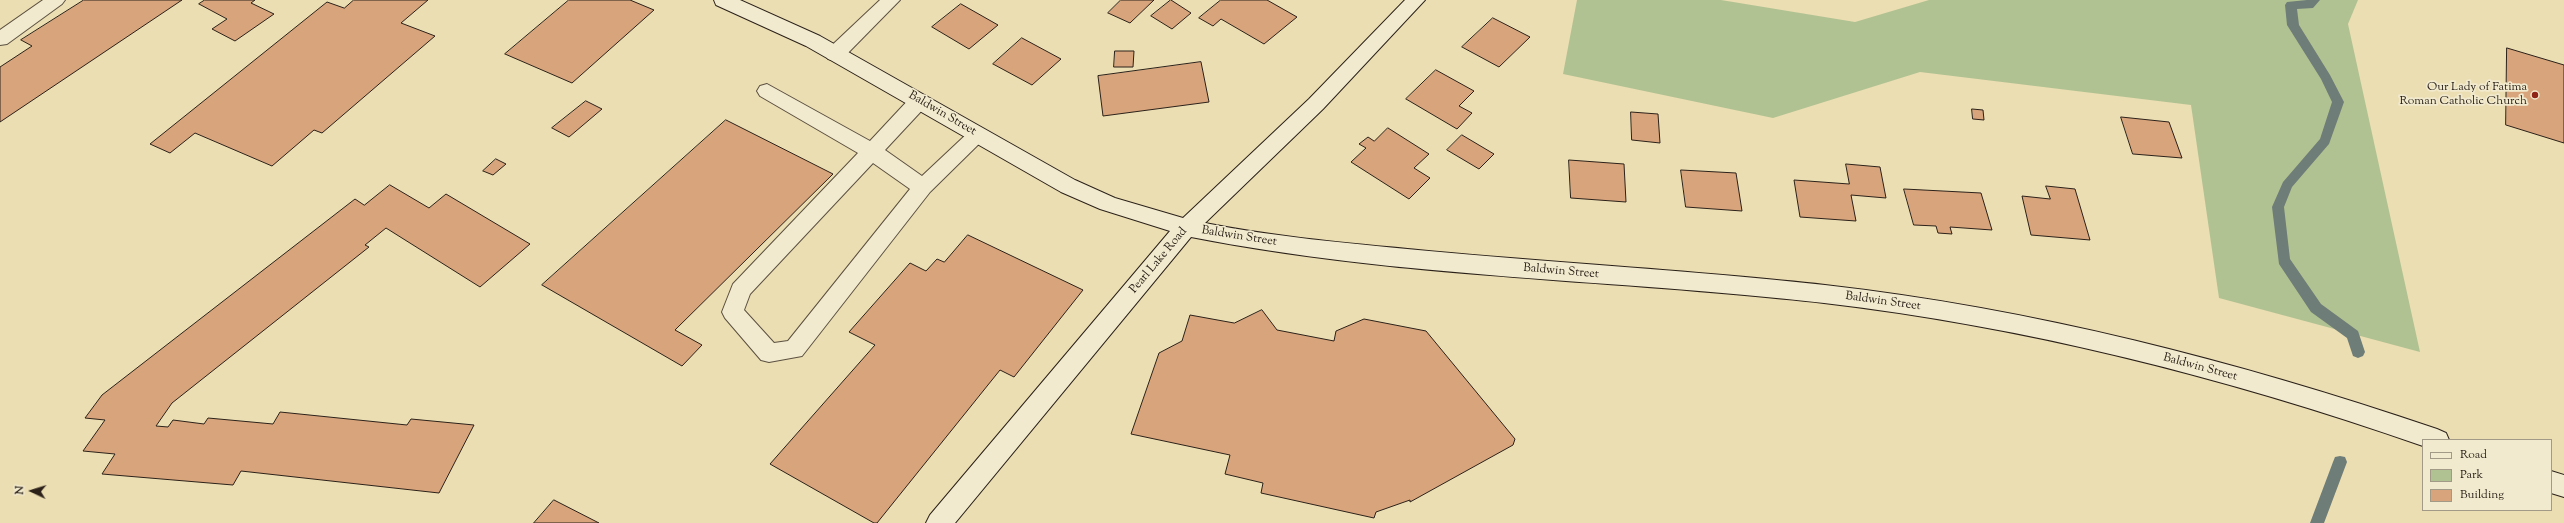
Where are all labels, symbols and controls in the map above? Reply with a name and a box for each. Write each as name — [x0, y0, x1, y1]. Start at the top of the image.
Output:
place label: Our Lady of Fatima Roman Catholic Church — [2400, 81, 2527, 109]
street label: Baldwin Street — [905, 89, 979, 139]
marker: Our Lady of Fatima Roman Catholic Church — [2530, 90, 2540, 100]
street label: Baldwin Street — [1200, 224, 1278, 250]
street label: Pearl Lake Road — [1127, 225, 1191, 297]
street label: Baldwin Street — [1523, 262, 1599, 282]
street label: Baldwin Street — [1844, 290, 1922, 314]
street label: Baldwin Street — [2161, 351, 2239, 385]
legend — [2422, 439, 2552, 511]
text: Road — [2460, 446, 2487, 464]
text: Park — [2460, 466, 2483, 484]
north arrow — [12, 471, 52, 511]
text: N — [12, 485, 28, 495]
text: Building — [2460, 486, 2504, 504]

